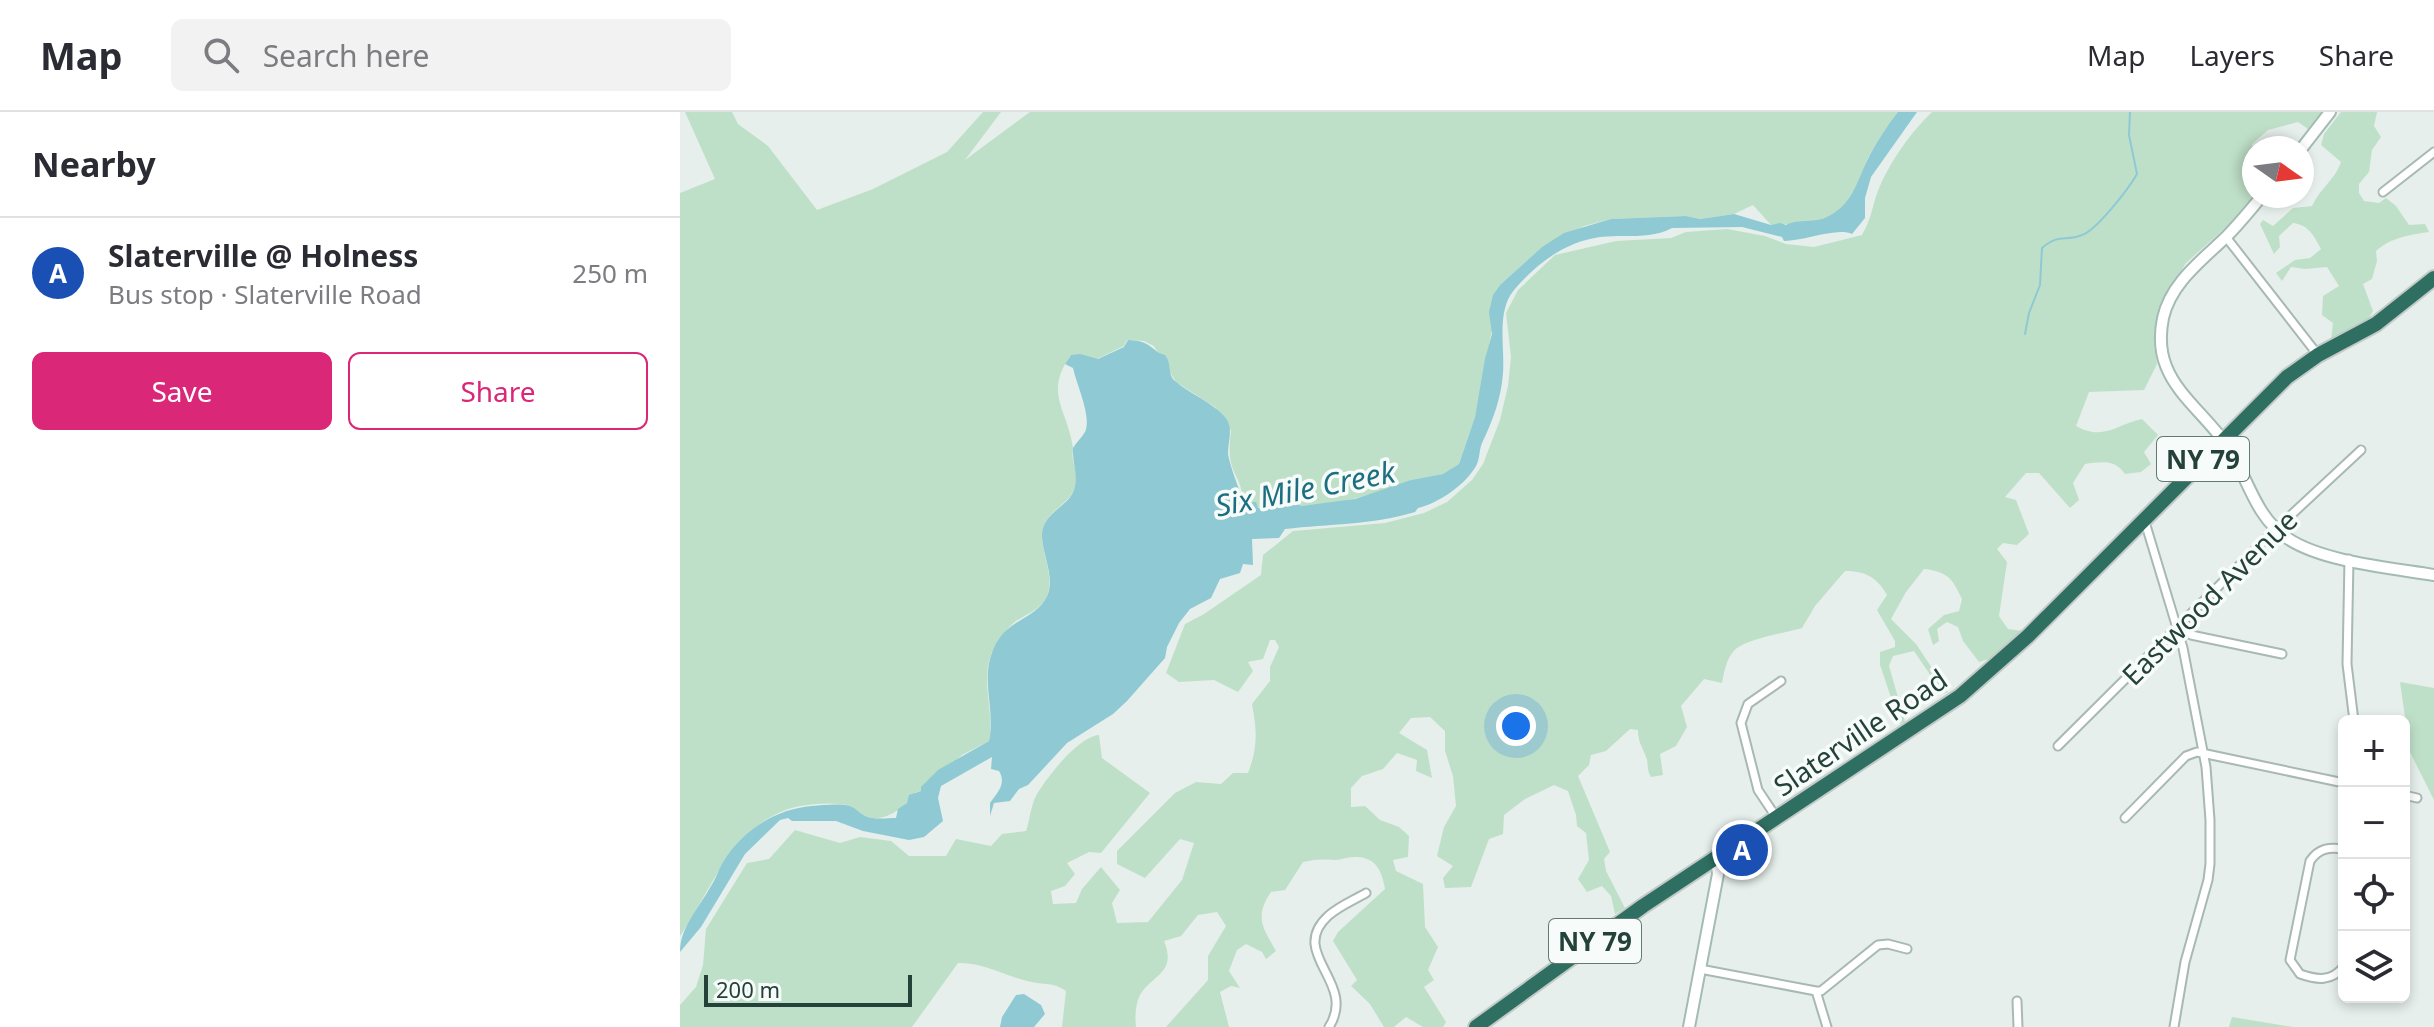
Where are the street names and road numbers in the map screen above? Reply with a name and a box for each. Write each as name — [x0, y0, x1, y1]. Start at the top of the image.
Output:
road number: NY 79 — [2157, 437, 2249, 481]
street label: Eastwood Avenue — [2113, 501, 2305, 693]
street label: Slaterville Road — [1766, 660, 1954, 804]
road number: NY 79 — [1549, 919, 1641, 963]

